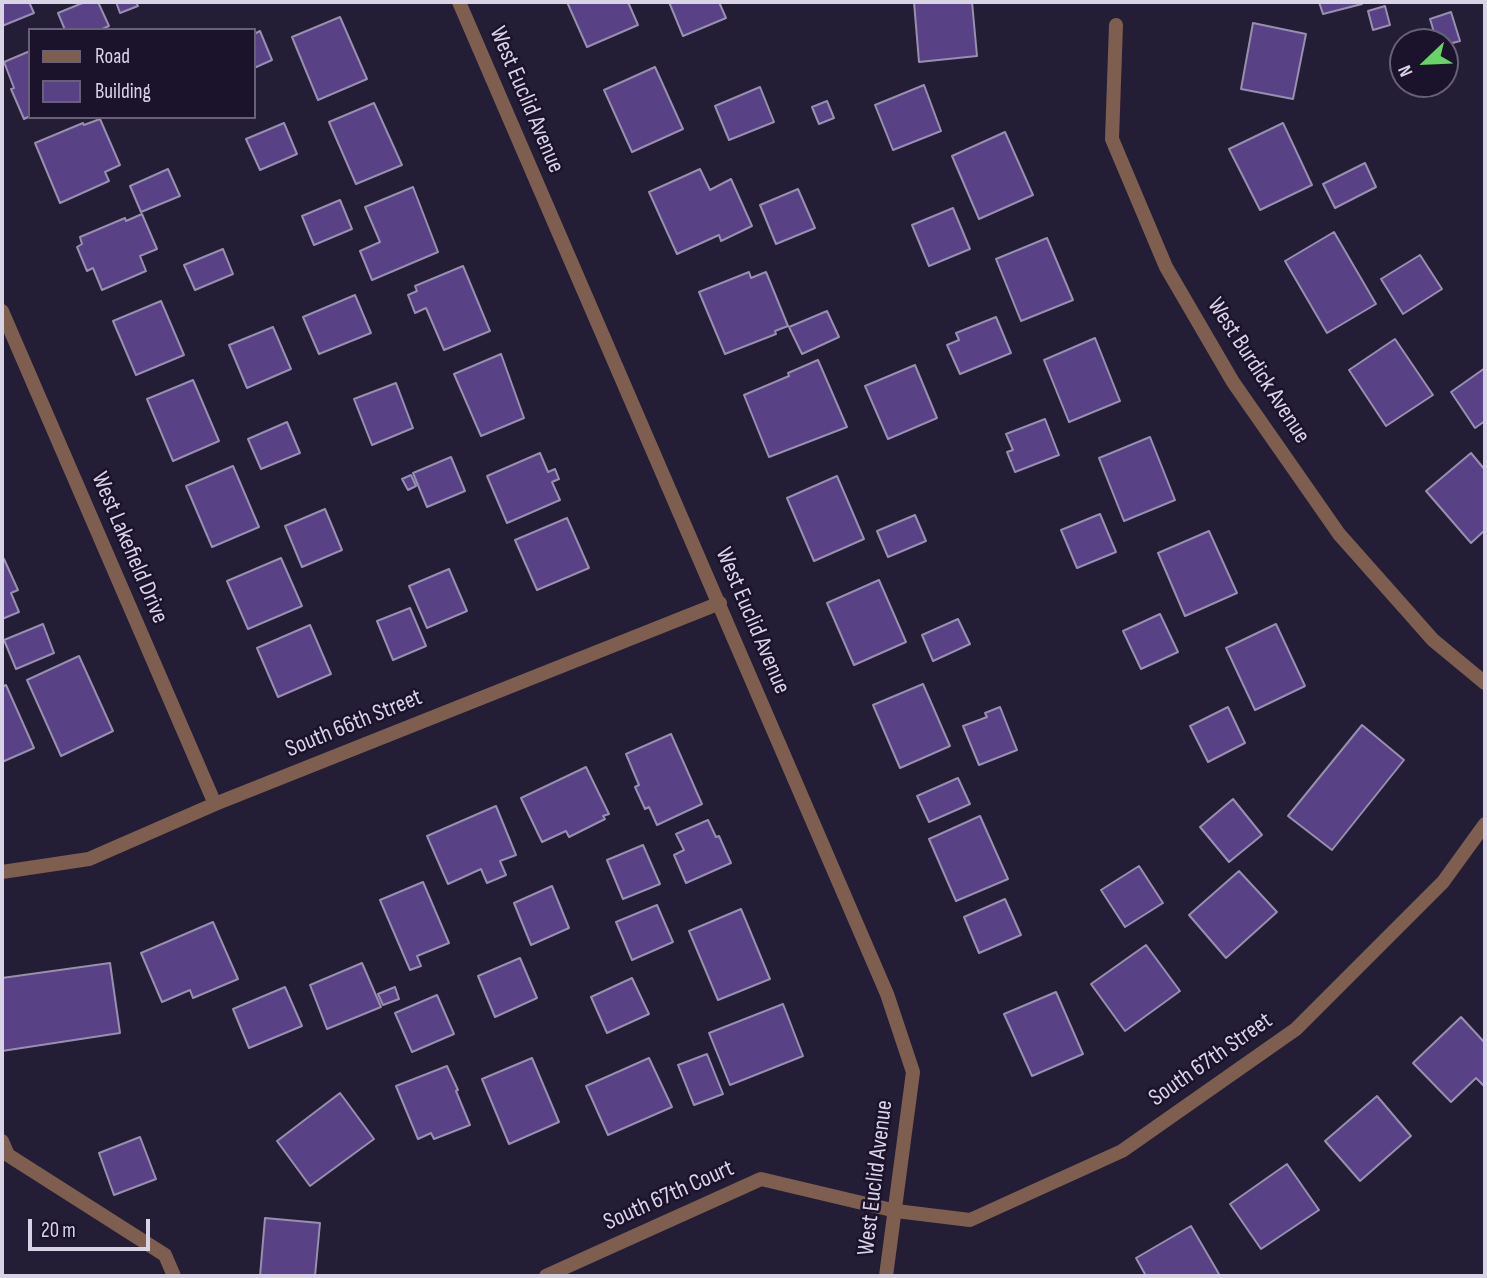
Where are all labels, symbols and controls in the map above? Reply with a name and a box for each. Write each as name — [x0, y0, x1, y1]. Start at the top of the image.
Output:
street label: West Euclid Avenue — [482, 23, 570, 177]
legend — [28, 28, 256, 119]
north arrow — [1389, 28, 1459, 98]
text: Road — [95, 44, 130, 69]
text: N — [1393, 61, 1419, 80]
text: Building — [95, 79, 151, 104]
street label: West Burdick Avenue — [1200, 293, 1316, 449]
street label: West Lakefield Drive — [84, 468, 174, 628]
street label: West Euclid Avenue — [708, 544, 796, 698]
street label: South 66th Street — [282, 684, 426, 764]
street label: South 67th Street — [1144, 1007, 1278, 1113]
street label: West Euclid Avenue — [852, 1099, 900, 1257]
street label: South 67th Court — [600, 1155, 738, 1237]
scale bar — [32, 1204, 154, 1248]
text: 20 m — [41, 1218, 76, 1243]

